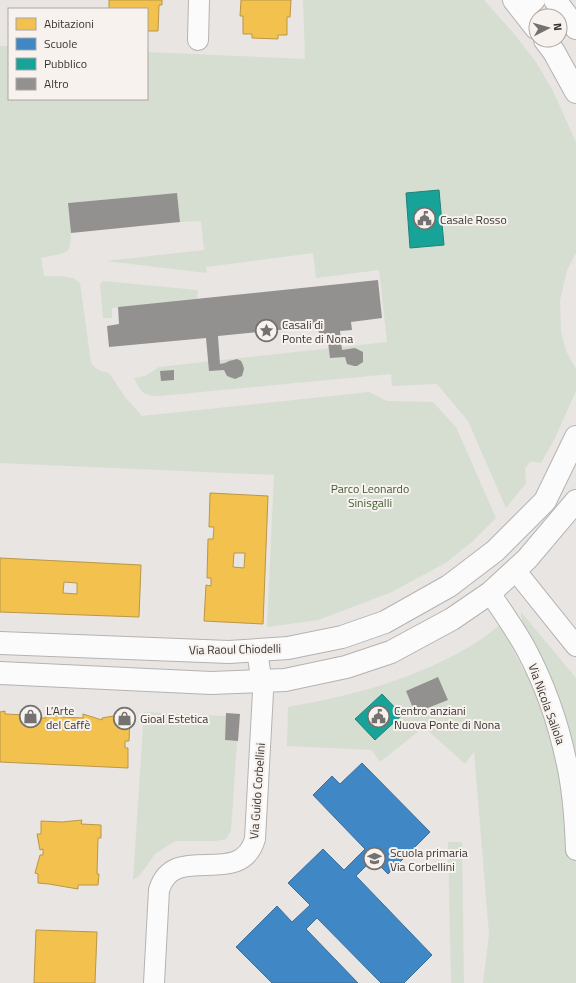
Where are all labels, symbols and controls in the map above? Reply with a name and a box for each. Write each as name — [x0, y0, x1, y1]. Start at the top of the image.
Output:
legend — [8, 8, 148, 100]
north arrow — [528, 8, 568, 48]
text: Abitazioni — [44, 14, 94, 33]
text: N — [550, 22, 566, 32]
text: Scuole — [44, 34, 77, 53]
text: Pubblico — [44, 54, 87, 73]
text: Altro — [44, 74, 69, 93]
public building icon: Casale Rosso — [412, 206, 438, 232]
place label: Casale Rosso — [440, 210, 507, 229]
place label: Casali di Ponte di Nona — [282, 315, 353, 348]
place icon: Casali di Ponte di Nona — [254, 318, 280, 344]
park label: Parco Leonardo Sinisgalli — [331, 479, 409, 512]
street label: Via Raoul Chiodelli — [189, 639, 281, 659]
street label: Via Nicola Saliola — [524, 661, 570, 747]
place label: L’Arte del Caffè — [46, 701, 90, 734]
place label: Centro anziani Nuova Ponte di Nona — [394, 701, 500, 734]
shop icon: L’Arte del Caffè — [17, 704, 43, 730]
public building icon: Centro anziani Nuova Ponte di Nona — [366, 704, 392, 730]
shop icon: Gioal Estetica — [111, 705, 137, 731]
place label: Gioal Estetica — [140, 709, 208, 728]
street label: Via Guido Corbellini — [244, 742, 270, 840]
place label: Scuola primaria Via Corbellini — [390, 843, 468, 876]
school or university icon: Scuola primaria Via Corbellini — [362, 846, 388, 872]

